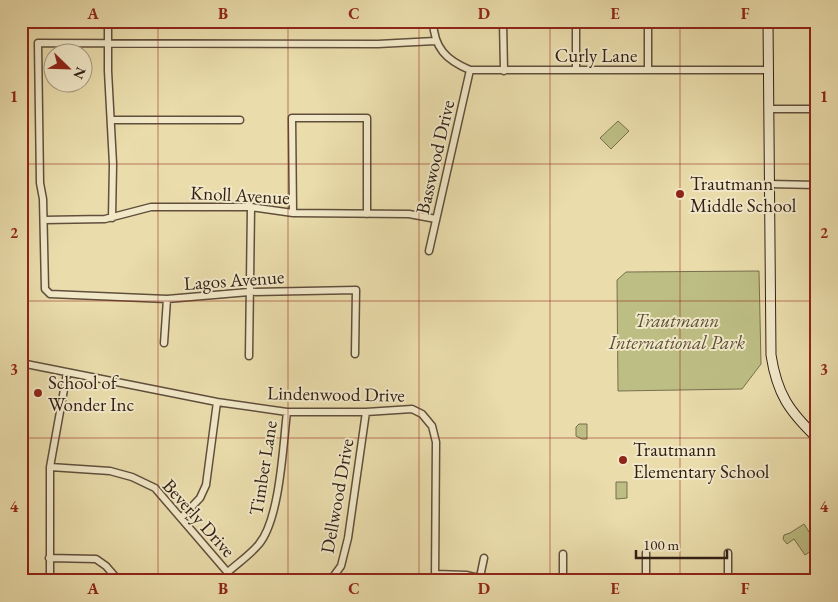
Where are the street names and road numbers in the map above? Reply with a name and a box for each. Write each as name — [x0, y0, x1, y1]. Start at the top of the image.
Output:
street label: Curly Lane — [555, 43, 637, 68]
street label: Basswood Drive — [410, 97, 460, 217]
street label: Knoll Avenue — [190, 180, 290, 210]
street label: Lagos Avenue — [183, 264, 285, 296]
street label: Lindenwood Drive — [267, 380, 405, 408]
street label: Timber Lane — [243, 419, 283, 517]
street label: Dellwood Drive — [315, 437, 359, 555]
street label: Beverly Drive — [157, 473, 241, 563]

